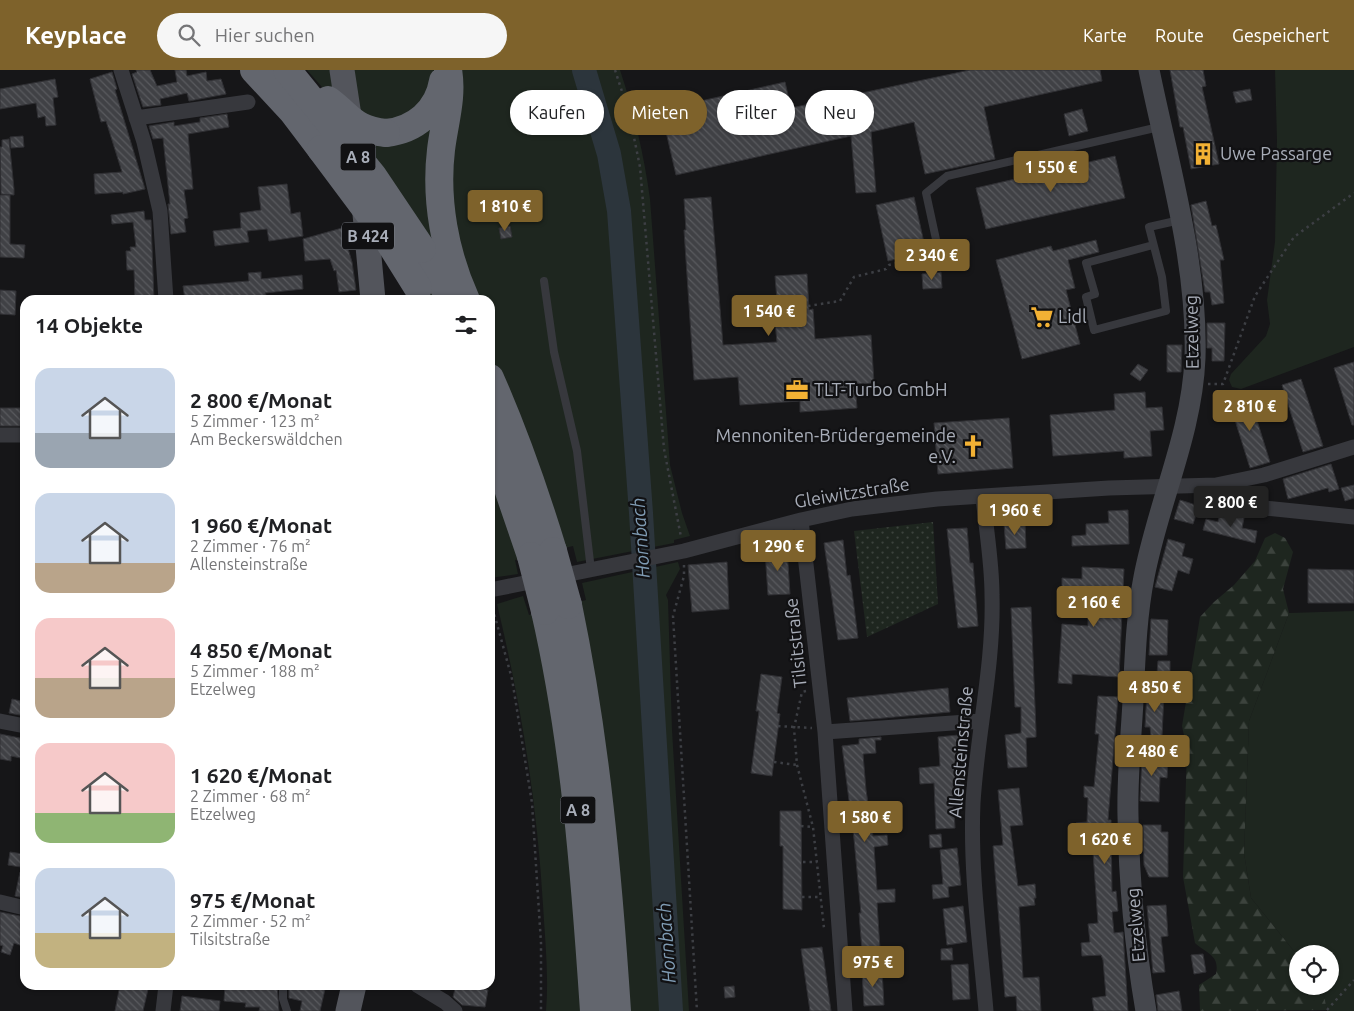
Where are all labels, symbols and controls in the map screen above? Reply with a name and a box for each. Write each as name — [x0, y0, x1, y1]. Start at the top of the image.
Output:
search box — [157, 13, 507, 58]
icon: search — [175, 21, 203, 49]
text: Keyplace — [25, 22, 127, 49]
text: Hier suchen — [215, 24, 315, 46]
text: Karte — [1083, 25, 1127, 45]
text: Route — [1155, 25, 1204, 45]
text: Gespeichert — [1232, 25, 1329, 45]
chip: Kaufen — [510, 90, 604, 135]
chip: Mieten — [614, 90, 707, 135]
chip: Filter — [717, 90, 795, 135]
chip: Neu — [805, 90, 874, 135]
building icon: Uwe Passarge — [1190, 141, 1216, 167]
place label: Uwe Passarge — [1220, 143, 1332, 163]
road number: A 8 — [340, 144, 376, 170]
pin: 1 550 € — [1005, 150, 1097, 193]
text: 1 550 € — [1025, 158, 1077, 176]
pin: 1 810 € — [459, 190, 551, 232]
text: 1 810 € — [479, 197, 531, 215]
road number: B 424 — [342, 223, 394, 250]
pin: 2 340 € — [886, 238, 978, 281]
text: 2 340 € — [906, 246, 958, 264]
pin: 1 540 € — [723, 294, 815, 337]
street label: Etzelweg — [1180, 295, 1202, 369]
text: 1 540 € — [743, 302, 795, 320]
supermarket icon: Lidl — [1029, 304, 1055, 330]
place label: Lidl — [1058, 306, 1087, 326]
icon: filters — [452, 311, 480, 339]
text: 14 Objekte — [35, 313, 143, 337]
office icon: TLT-Turbo GmbH — [784, 377, 810, 403]
place label: TLT-Turbo GmbH — [814, 379, 947, 399]
icon: home — [75, 388, 135, 448]
text: 2 800 €/Monat — [190, 388, 332, 412]
pin: 2 810 € — [1204, 390, 1296, 432]
text: 2 810 € — [1224, 397, 1276, 415]
text: 5 Zimmer · 123 m² — [190, 412, 320, 430]
place label: Mennoniten-Brüdergemeinde e.V. — [716, 425, 956, 466]
text: Am Beckerswäldchen — [190, 430, 343, 448]
church icon: Mennoniten-Brüdergemeinde e.V. — [960, 433, 986, 459]
street label: Gleiwitzstraße — [793, 473, 911, 511]
pin: 2 800 € — [1185, 486, 1277, 528]
text: 2 800 € — [1205, 493, 1257, 511]
pin: 1 960 € — [969, 494, 1061, 536]
water label: Hornbach — [626, 497, 654, 579]
text: 1 960 € — [989, 501, 1041, 519]
icon: home — [75, 513, 135, 573]
text: 1 960 €/Monat — [190, 513, 332, 537]
pin: 1 290 € — [732, 530, 824, 572]
text: 2 Zimmer · 76 m² — [190, 537, 311, 555]
text: 1 290 € — [752, 537, 804, 555]
text: Allensteinstraße — [190, 555, 308, 573]
pin: 2 160 € — [1048, 586, 1140, 628]
text: 2 160 € — [1068, 593, 1120, 611]
street label: Tilsitstraße — [780, 597, 810, 689]
icon: home — [75, 638, 135, 698]
text: 4 850 €/Monat — [190, 638, 332, 662]
text: 5 Zimmer · 188 m² — [190, 662, 320, 680]
pin: 4 850 € — [1109, 670, 1201, 713]
text: 4 850 € — [1129, 678, 1181, 696]
text: Etzelweg — [190, 680, 256, 698]
street label: Allensteinstraße — [944, 685, 976, 819]
pin: 2 480 € — [1106, 734, 1198, 777]
text: 2 480 € — [1126, 742, 1178, 760]
icon: home — [75, 763, 135, 823]
text: 1 620 €/Monat — [190, 763, 332, 787]
text: 2 Zimmer · 68 m² — [190, 787, 311, 805]
road number: A 8 — [560, 796, 596, 824]
pin: 1 580 € — [819, 800, 911, 843]
text: Etzelweg — [190, 805, 256, 823]
text: 1 580 € — [839, 808, 891, 826]
pin: 1 620 € — [1059, 822, 1151, 865]
text: 1 620 € — [1079, 830, 1131, 848]
street label: Etzelweg — [1122, 887, 1148, 963]
icon: home — [75, 888, 135, 948]
text: 975 €/Monat — [190, 888, 315, 912]
water label: Hornbach — [652, 902, 680, 984]
text: 2 Zimmer · 52 m² — [190, 912, 311, 930]
text: Tilsitstraße — [190, 930, 270, 948]
map controls — [1289, 945, 1339, 995]
button: locate — [1289, 945, 1339, 995]
pin: 975 € — [838, 946, 908, 988]
text: 975 € — [853, 953, 893, 971]

